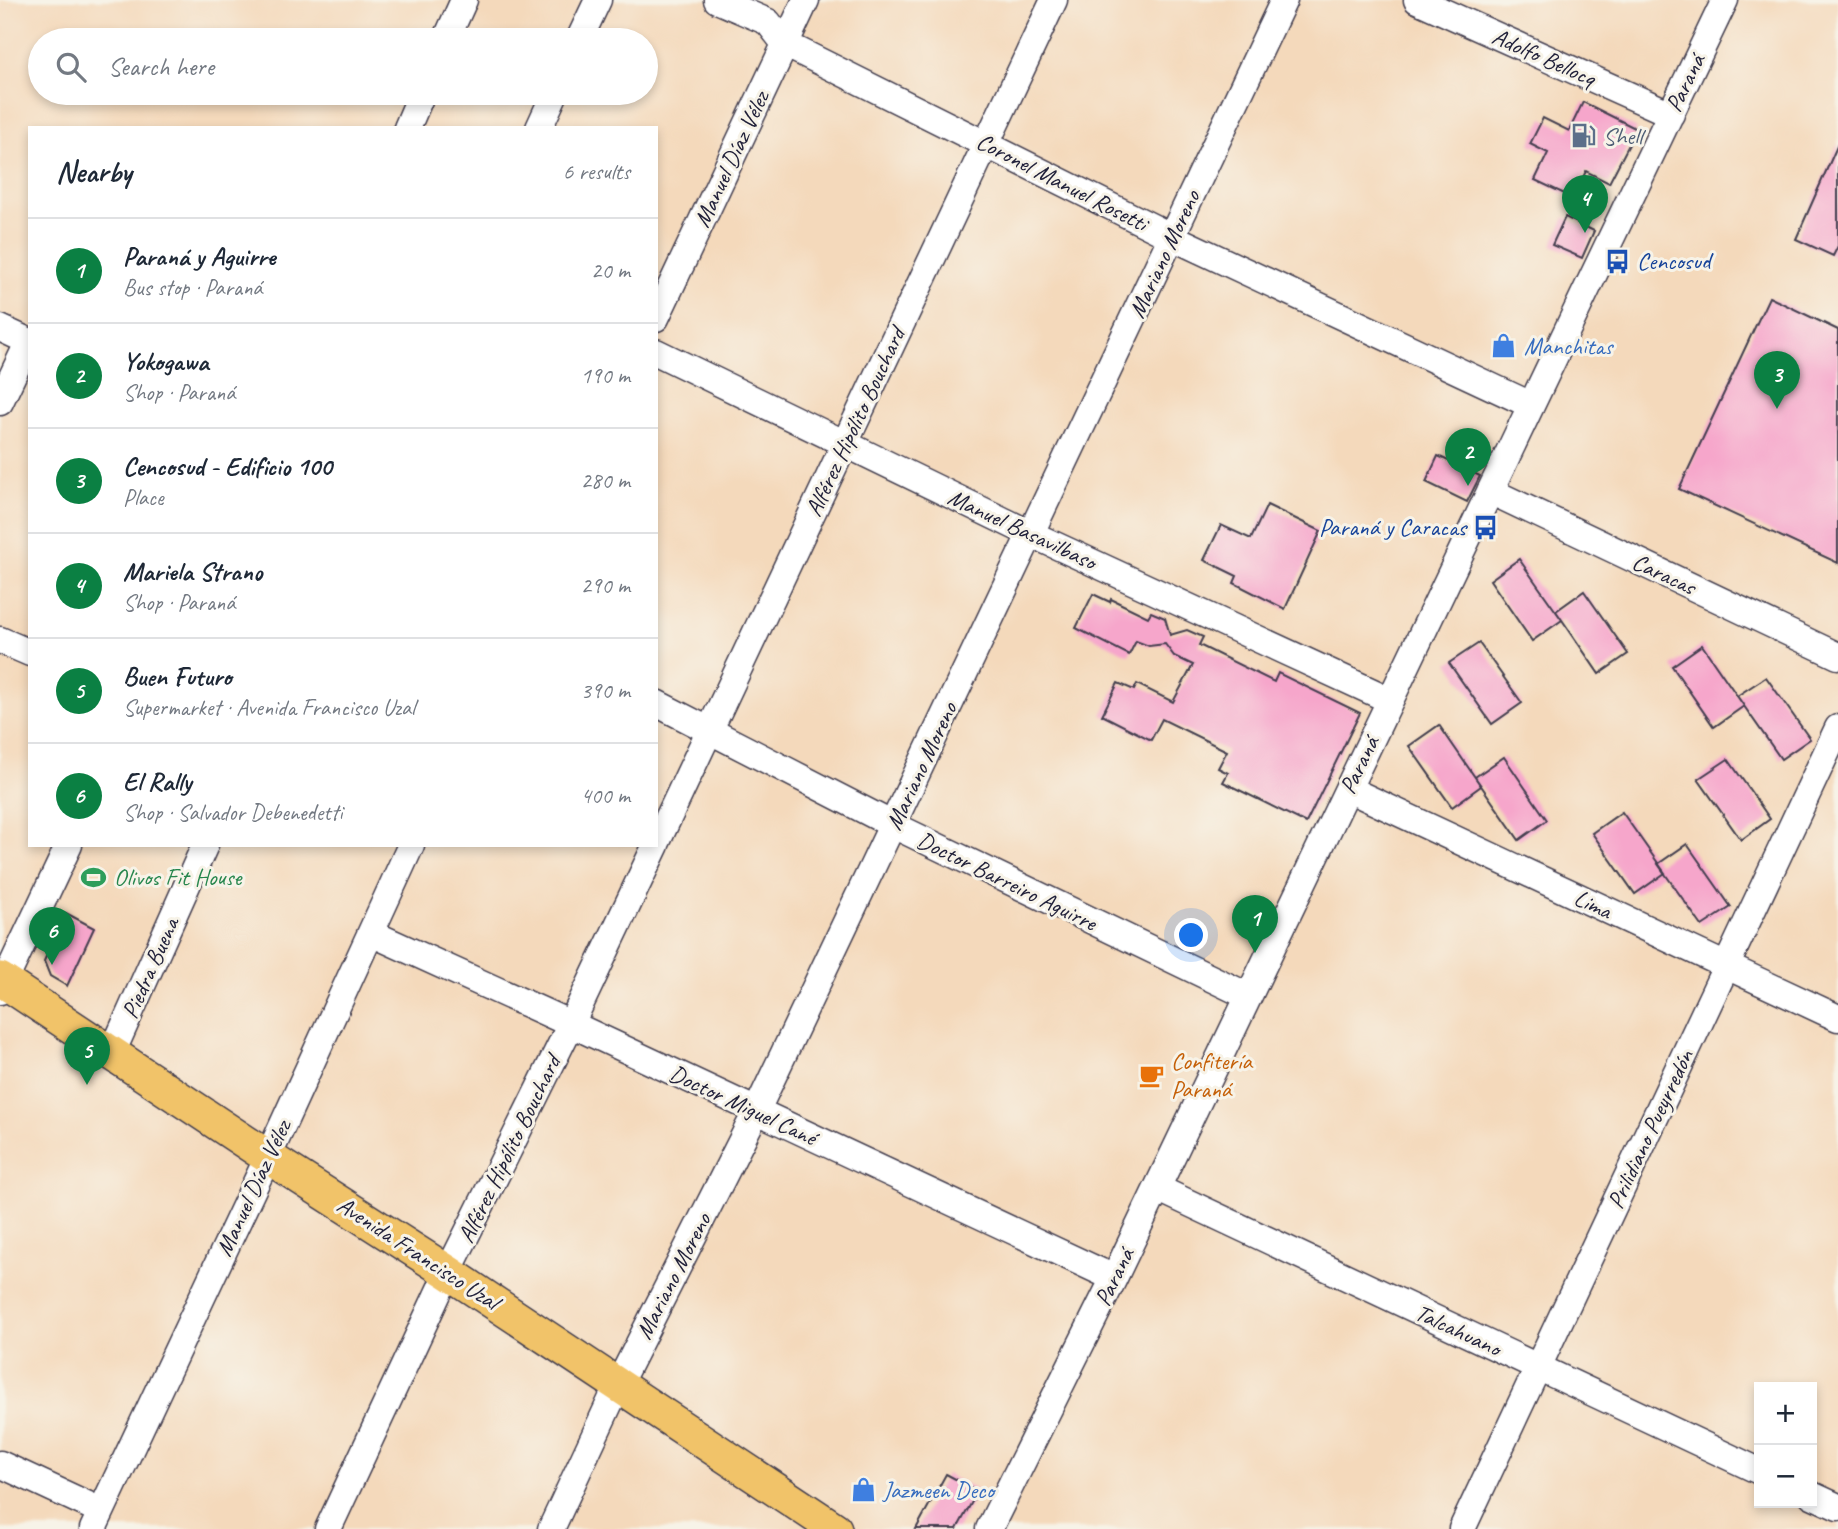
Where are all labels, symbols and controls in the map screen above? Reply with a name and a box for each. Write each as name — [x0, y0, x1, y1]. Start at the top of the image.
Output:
street label: Adolfo Bellocq — [1488, 21, 1602, 94]
search box — [28, 28, 658, 105]
street label: Paraná — [1658, 47, 1713, 117]
icon: search — [52, 48, 90, 86]
text: Search here — [108, 50, 214, 83]
street label: Manuel Díaz Vélez — [686, 84, 777, 232]
place label: Shell — [1603, 121, 1646, 151]
fuel station icon: Shell — [1569, 122, 1597, 150]
street label: Coronel Manuel Rosetti — [971, 126, 1156, 240]
text: Nearby — [56, 153, 132, 191]
text: 6 results — [563, 157, 630, 186]
pin: 4 — [1562, 175, 1608, 233]
street label: Mariano Moreno — [1121, 184, 1207, 323]
text: Paraná y Aguirre — [123, 240, 275, 273]
place label: Cencosud — [1637, 246, 1714, 276]
bus stop icon: Cencosud — [1603, 247, 1631, 275]
text: 1 — [74, 256, 84, 285]
text: 20 m — [591, 256, 630, 285]
text: Bus stop · Paraná — [123, 273, 262, 302]
street label: Alférez Hipólito Bouchard — [798, 320, 913, 521]
place label: Manchitas — [1524, 331, 1614, 361]
shop icon: Manchitas — [1490, 332, 1518, 360]
text: Yokogawa — [123, 345, 209, 378]
pin: 3 — [1754, 351, 1800, 409]
text: 2 — [74, 361, 84, 390]
text: 190 m — [581, 361, 630, 390]
text: Shop · Paraná — [123, 378, 235, 407]
pin: 2 — [1445, 428, 1491, 486]
text: Cencosud - Edificio 100 — [123, 450, 332, 483]
text: 3 — [74, 466, 84, 495]
text: 280 m — [581, 466, 630, 495]
street label: Manuel Basavilbaso — [943, 482, 1103, 577]
text: Place — [123, 483, 163, 512]
place label: Paraná y Caracas — [1319, 512, 1469, 542]
bus stop icon: Paraná y Caracas — [1472, 513, 1500, 541]
street label: Caracas — [1628, 546, 1702, 602]
text: Mariela Strano — [123, 555, 262, 588]
text: 4 — [74, 571, 84, 600]
text: 290 m — [581, 571, 630, 600]
text: Shop · Paraná — [123, 588, 235, 617]
text: Buen Futuro — [123, 660, 232, 693]
text: 5 — [74, 676, 84, 705]
text: 390 m — [581, 676, 630, 705]
text: Supermarket · Avenida Francisco Uzal — [123, 693, 415, 722]
street label: Mariano Moreno — [878, 696, 964, 835]
street label: Paraná — [1332, 729, 1387, 799]
text: El Rally — [123, 765, 191, 798]
text: 6 — [74, 781, 84, 810]
text: 400 m — [581, 781, 630, 810]
text: Shop · Salvador Debenedetti — [123, 798, 343, 827]
street label: Doctor Barreiro Aguirre — [912, 825, 1104, 938]
place label: Olivos Fit House — [114, 862, 244, 892]
sports icon: Olivos Fit House — [80, 863, 108, 891]
street label: Lima — [1569, 882, 1618, 926]
pin: 1 — [1232, 895, 1278, 953]
pin: 6 — [29, 907, 75, 965]
street label: Piedra Buena — [114, 911, 186, 1023]
your location — [1174, 918, 1208, 952]
pin: 5 — [64, 1027, 110, 1085]
street label: Prilidiano Pueyrredón — [1600, 1044, 1700, 1213]
place label: Confitería Paraná — [1171, 1046, 1253, 1104]
street label: Alférez Hipólito Bouchard — [451, 1047, 569, 1248]
street label: Doctor Miguel Cané — [665, 1058, 825, 1154]
cafe icon: Confitería Paraná — [1137, 1061, 1165, 1089]
street label: Manuel Díaz Vélez — [208, 1113, 299, 1261]
street label: Avenida Francisco Uzal — [332, 1190, 508, 1319]
street label: Mariano Moreno — [628, 1207, 718, 1344]
street label: Paraná — [1087, 1241, 1142, 1311]
street label: Talcahuano — [1410, 1297, 1508, 1364]
map controls — [1754, 1382, 1817, 1508]
button: + — [1754, 1382, 1817, 1445]
button: − — [1754, 1445, 1817, 1508]
place label: Jazmeen Deco — [882, 1475, 996, 1505]
shop icon: Jazmeen Deco — [849, 1476, 877, 1504]

